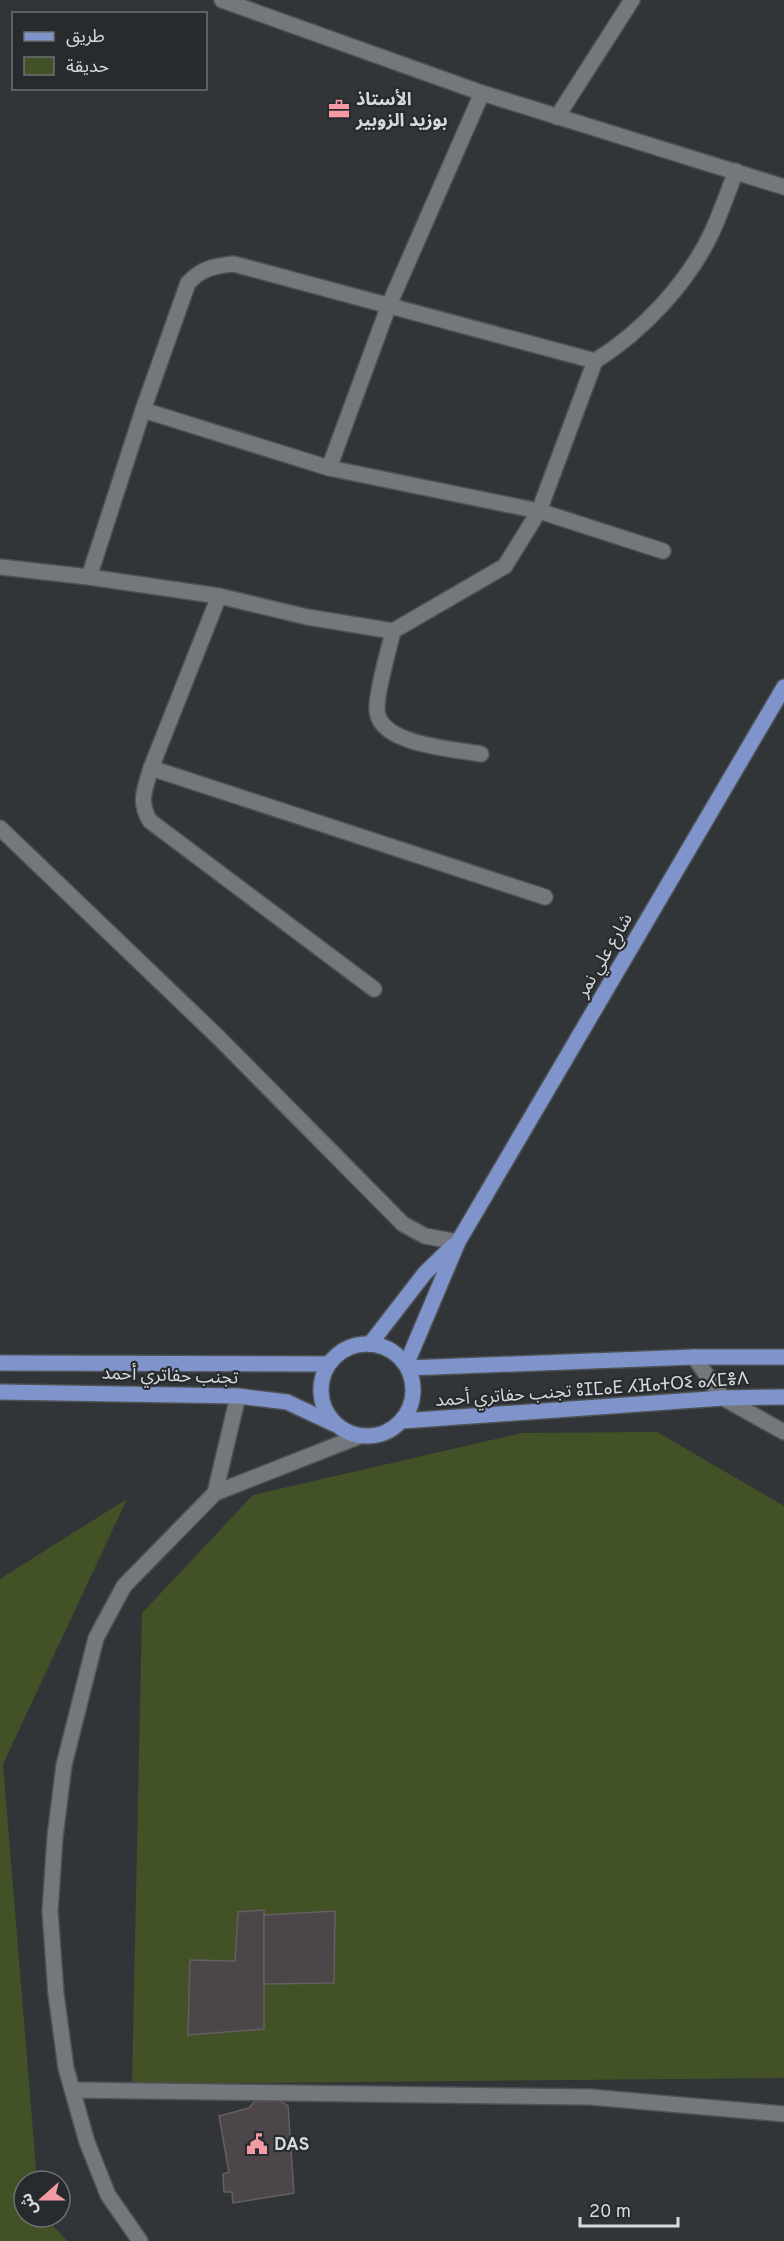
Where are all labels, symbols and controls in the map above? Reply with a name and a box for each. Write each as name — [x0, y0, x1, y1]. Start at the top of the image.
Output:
legend — [12, 12, 207, 90]
text: طريق — [66, 26, 105, 49]
text: حديقة — [66, 56, 109, 79]
place label: الأستاذ بوزيد الزوبير — [355, 88, 448, 133]
office icon: الأستاذ بوزيد الزوبير — [327, 97, 351, 121]
street label: شارع علي نمر — [571, 909, 640, 1003]
street label: تجنب حفاتري أحمد — [101, 1361, 239, 1391]
street label: تجنب حفاتري أحمد ⵓⵊⵎⴰⴹ ⵃⴼⴰⵜⵔⵉ ⴰⵃⵎⴻⴷ — [434, 1367, 750, 1413]
public building icon: DAS — [245, 2132, 269, 2156]
place label: DAS — [274, 2134, 310, 2157]
north arrow — [12, 2169, 72, 2229]
text: ش — [17, 2190, 43, 2217]
scale bar — [580, 2190, 678, 2228]
text: 20 m — [589, 2201, 631, 2224]

